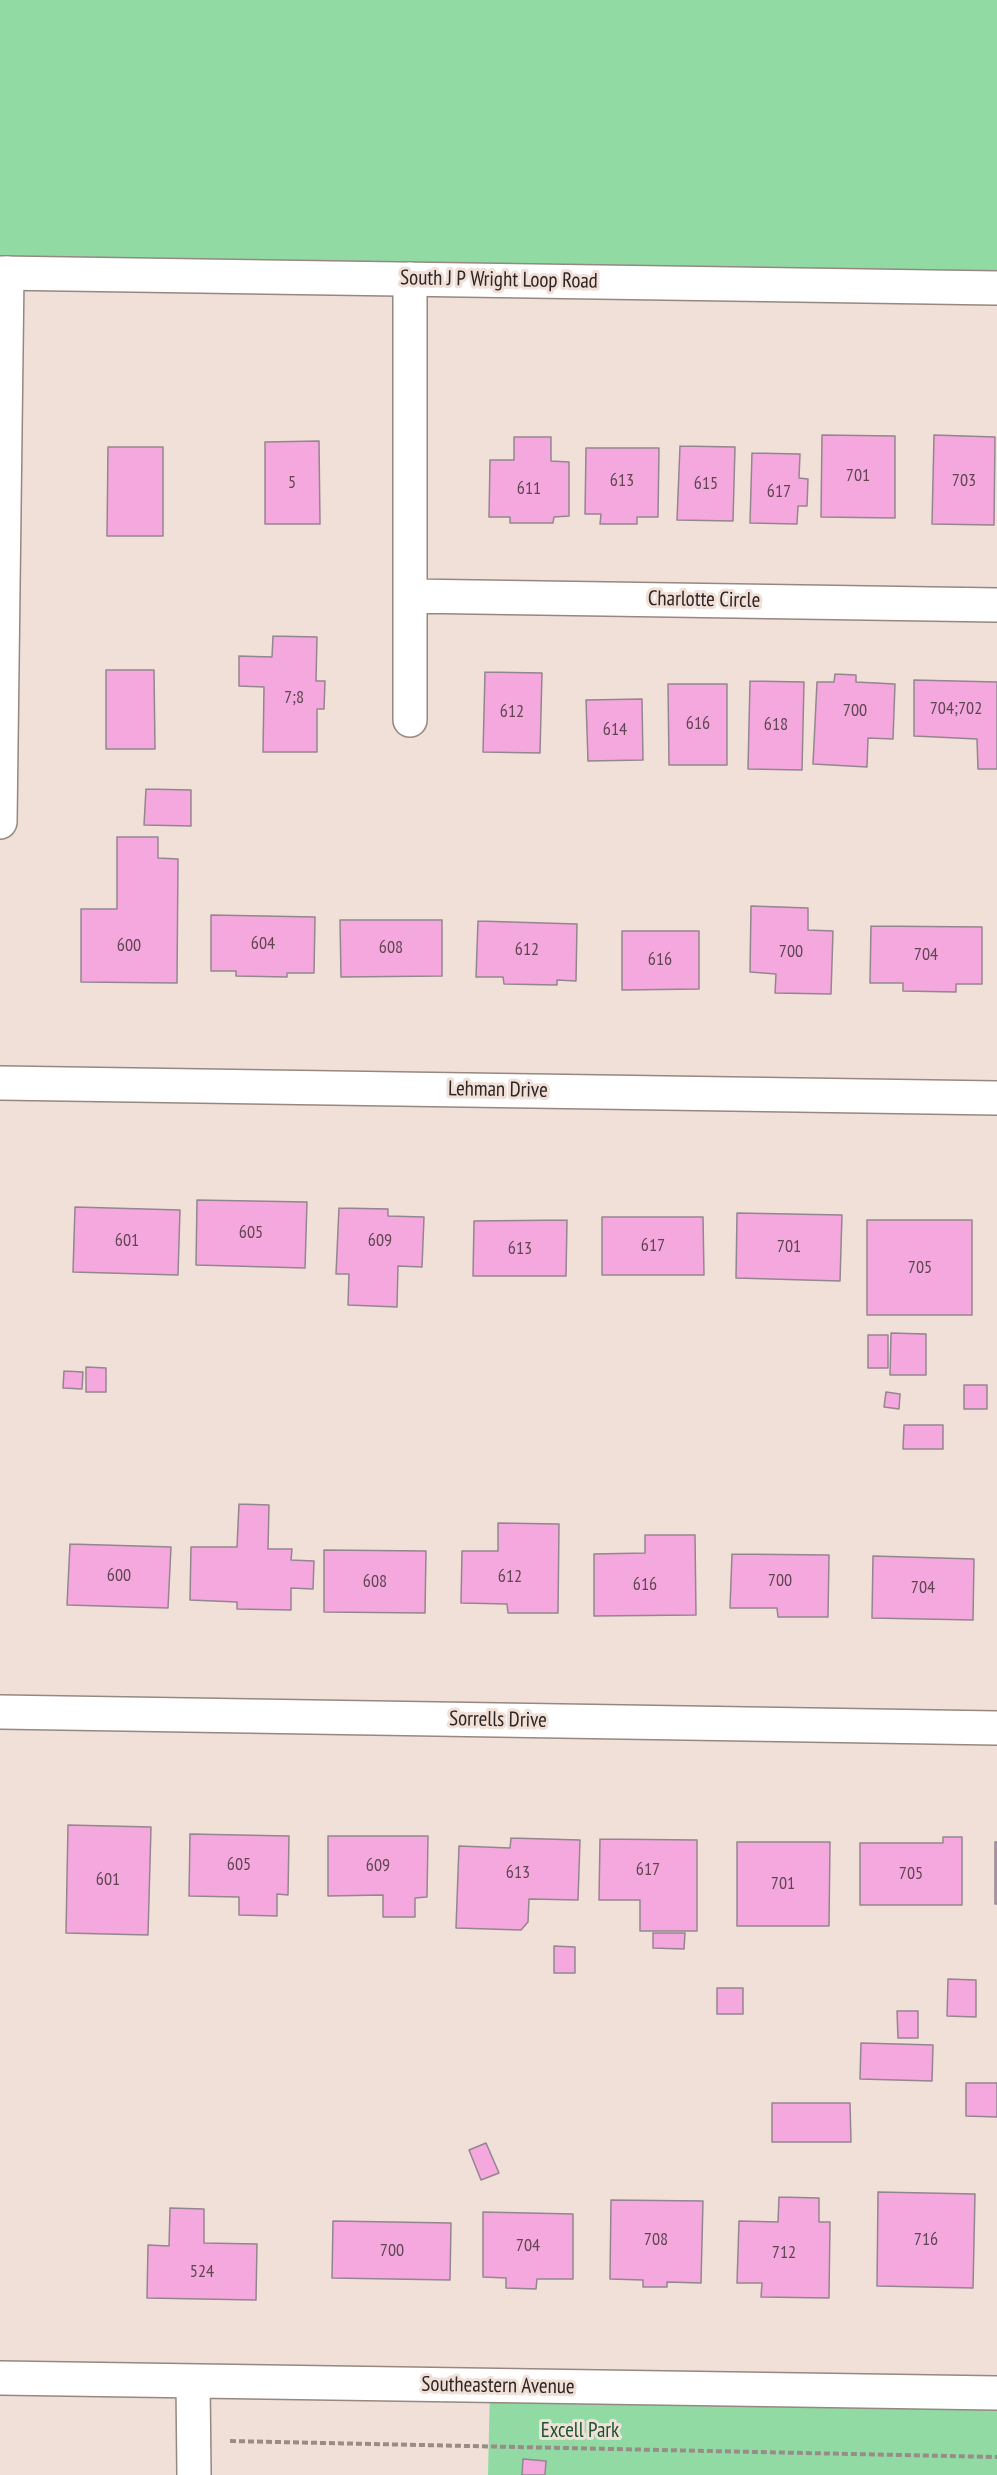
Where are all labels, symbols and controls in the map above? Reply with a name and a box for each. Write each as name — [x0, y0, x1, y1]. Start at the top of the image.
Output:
street label: South J P Wright Loop Road — [400, 266, 598, 294]
house number: 701 — [846, 465, 870, 487]
house number: 613 — [610, 470, 634, 492]
house number: 703 — [952, 470, 976, 492]
house number: 5 — [288, 472, 296, 494]
house number: 615 — [694, 473, 718, 495]
house number: 611 — [517, 478, 541, 500]
house number: 617 — [767, 481, 791, 503]
street label: Charlotte Circle — [648, 586, 760, 614]
house number: 7;8 — [284, 687, 304, 709]
house number: 704;702 — [930, 698, 982, 720]
house number: 700 — [843, 700, 867, 722]
house number: 612 — [500, 701, 524, 723]
house number: 616 — [686, 713, 710, 735]
house number: 618 — [764, 714, 788, 736]
house number: 614 — [603, 719, 627, 741]
house number: 604 — [251, 933, 275, 955]
house number: 600 — [117, 935, 141, 957]
house number: 608 — [379, 937, 403, 959]
house number: 612 — [515, 939, 539, 961]
house number: 700 — [779, 941, 803, 963]
house number: 704 — [914, 944, 938, 966]
house number: 616 — [648, 949, 672, 971]
street label: Lehman Drive — [448, 1077, 548, 1103]
house number: 605 — [239, 1222, 263, 1244]
house number: 601 — [115, 1230, 139, 1252]
house number: 609 — [368, 1230, 392, 1252]
house number: 617 — [641, 1235, 665, 1257]
house number: 701 — [777, 1236, 801, 1258]
house number: 613 — [508, 1238, 532, 1260]
house number: 705 — [908, 1257, 932, 1279]
house number: 600 — [107, 1565, 131, 1587]
house number: 612 — [498, 1566, 522, 1588]
house number: 700 — [768, 1570, 792, 1592]
house number: 608 — [363, 1571, 387, 1593]
house number: 616 — [633, 1574, 657, 1596]
house number: 704 — [911, 1577, 935, 1599]
street label: Sorrells Drive — [449, 1707, 547, 1733]
house number: 605 — [227, 1854, 251, 1876]
house number: 609 — [366, 1855, 390, 1877]
house number: 617 — [636, 1859, 660, 1881]
house number: 613 — [506, 1862, 530, 1884]
house number: 705 — [899, 1863, 923, 1885]
house number: 601 — [96, 1869, 120, 1891]
house number: 701 — [771, 1873, 795, 1895]
house number: 708 — [644, 2229, 668, 2251]
house number: 716 — [914, 2229, 938, 2251]
house number: 704 — [516, 2235, 540, 2257]
house number: 700 — [380, 2240, 404, 2262]
house number: 712 — [772, 2242, 796, 2264]
house number: 524 — [190, 2261, 214, 2283]
street label: Southeastern Avenue — [421, 2372, 575, 2400]
park label: Excell Park — [541, 2418, 619, 2444]

